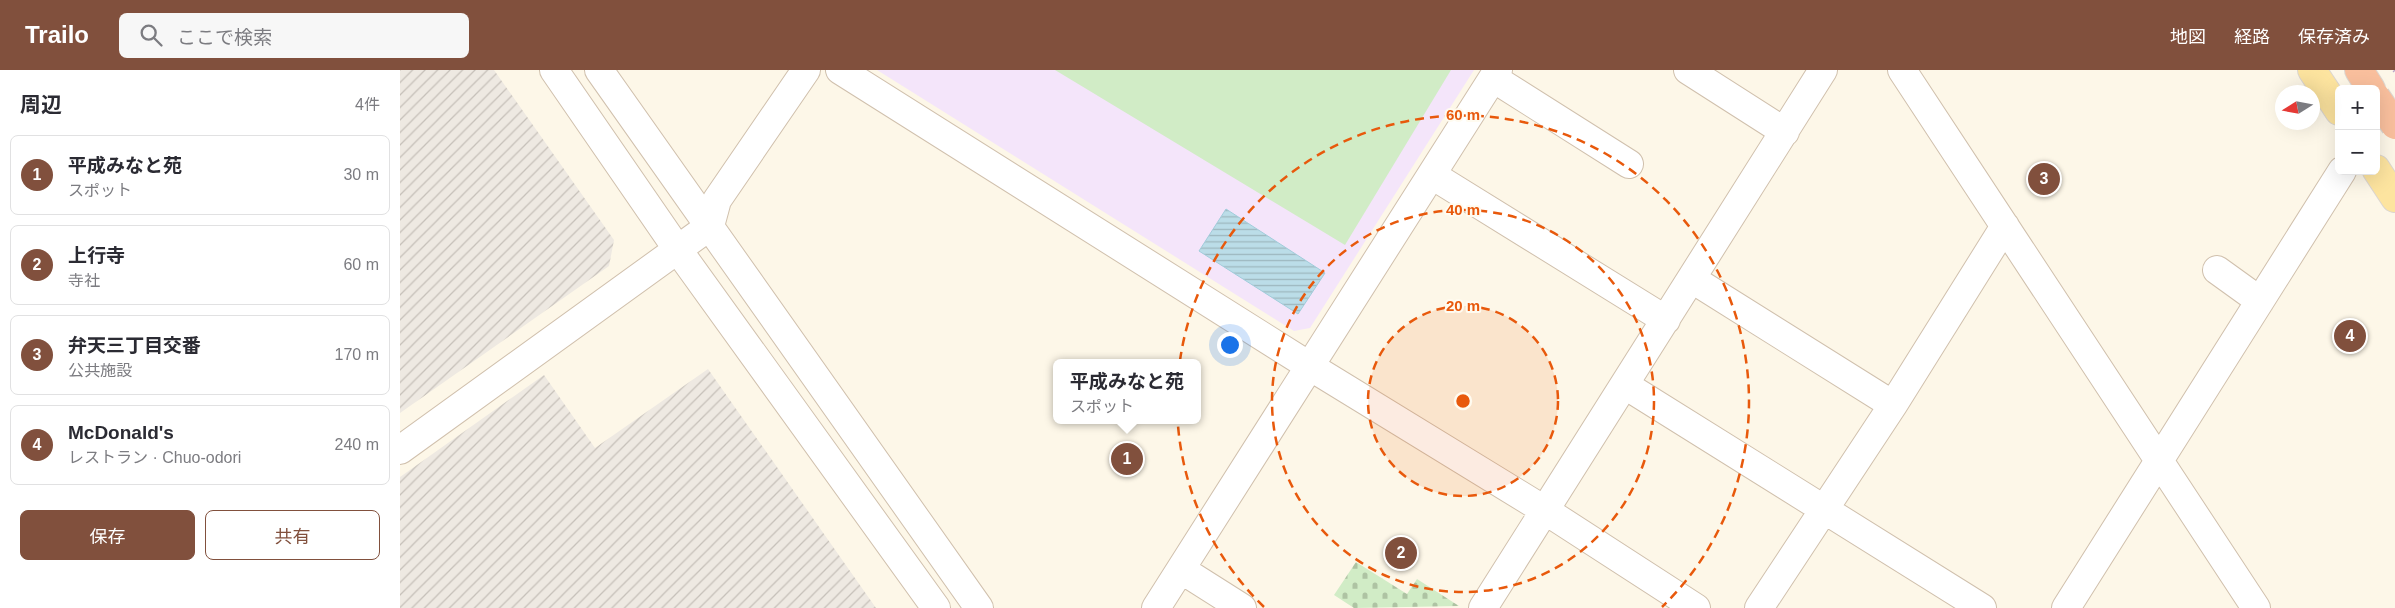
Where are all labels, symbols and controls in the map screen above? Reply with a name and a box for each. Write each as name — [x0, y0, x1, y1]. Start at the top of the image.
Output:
search box — [119, 13, 469, 58]
text: Trailo — [25, 21, 89, 48]
icon: search — [137, 21, 165, 49]
text: ここで検索 — [177, 27, 272, 48]
text: 地図 — [2170, 27, 2206, 47]
text: 経路 — [2234, 27, 2270, 47]
text: 保存済み — [2298, 27, 2370, 47]
north arrow — [2275, 85, 2320, 130]
map controls — [2335, 85, 2380, 175]
button: + — [2335, 85, 2380, 130]
text: 周辺 — [20, 93, 62, 116]
text: 4件 — [355, 96, 380, 113]
text: 60 m — [1446, 106, 1480, 123]
button: − — [2335, 130, 2380, 175]
text: 平成みなと苑 — [68, 155, 182, 176]
pin: 3 — [2028, 160, 2060, 198]
text: 1 — [33, 166, 41, 183]
text: 30 m — [343, 166, 379, 183]
text: スポット — [68, 182, 132, 199]
text: 40 m — [1446, 201, 1480, 218]
text: 上行寺 — [68, 245, 125, 266]
text: 2 — [33, 256, 41, 273]
text: 60 m — [343, 256, 379, 273]
text: 寺社 — [68, 272, 100, 289]
text: 20 m — [1446, 297, 1480, 314]
pin: 4 — [2334, 317, 2366, 355]
your location — [1217, 332, 1243, 358]
text: 弁天三丁目交番 — [68, 335, 201, 356]
text: 3 — [33, 346, 41, 363]
text: 170 m — [335, 346, 379, 363]
popup — [1053, 359, 1201, 424]
text: 公共施設 — [68, 362, 132, 379]
text: 平成みなと苑 — [1070, 371, 1184, 392]
centre of rings — [1454, 392, 1472, 410]
text: スポット — [1070, 398, 1134, 415]
text: McDonald's — [68, 422, 174, 443]
text: 4 — [33, 436, 41, 453]
text: 240 m — [335, 436, 379, 453]
pin: 1 — [1111, 440, 1143, 478]
text: レストラン · Chuo-odori — [68, 449, 241, 466]
button: 保存 — [20, 510, 195, 560]
button: 共有 — [205, 510, 380, 560]
pin: 2 — [1385, 534, 1417, 572]

